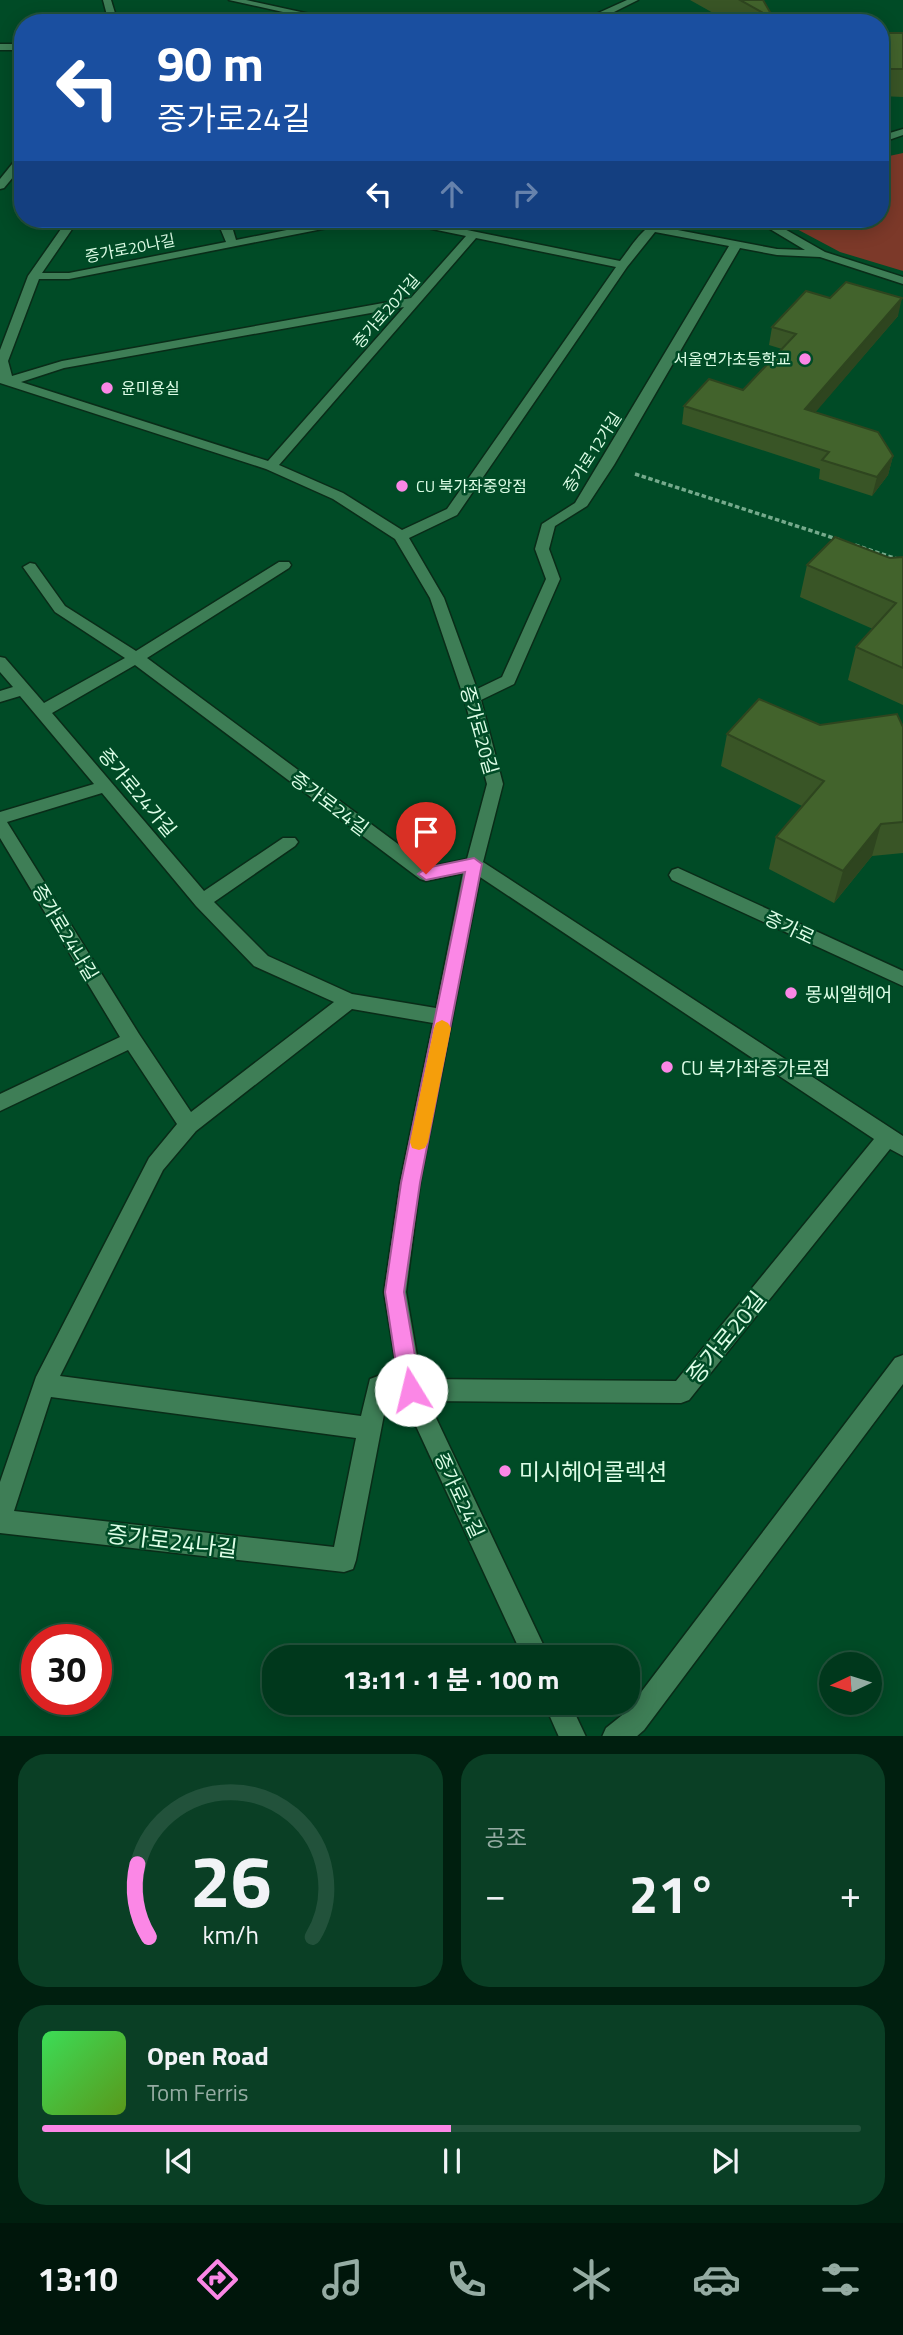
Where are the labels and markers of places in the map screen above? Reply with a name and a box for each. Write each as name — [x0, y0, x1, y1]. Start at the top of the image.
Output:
place label: 서울연가초등학교 — [673, 347, 791, 371]
marker: 서울연가초등학교 — [797, 351, 813, 367]
place label: 윤미용실 — [121, 376, 180, 400]
marker: 윤미용실 — [99, 380, 115, 396]
place label: CU 북가좌중앙점 — [416, 474, 527, 498]
marker: CU 북가좌중앙점 — [394, 478, 410, 494]
pin — [396, 802, 456, 874]
place label: 몽씨엘헤어 — [805, 979, 892, 1008]
marker: 몽씨엘헤어 — [783, 985, 799, 1001]
place label: CU 북가좌증가로점 — [681, 1053, 830, 1082]
marker: CU 북가좌증가로점 — [659, 1059, 675, 1075]
place label: 미시헤어콜렉션 — [519, 1454, 667, 1489]
marker: 미시헤어콜렉션 — [497, 1463, 513, 1479]

